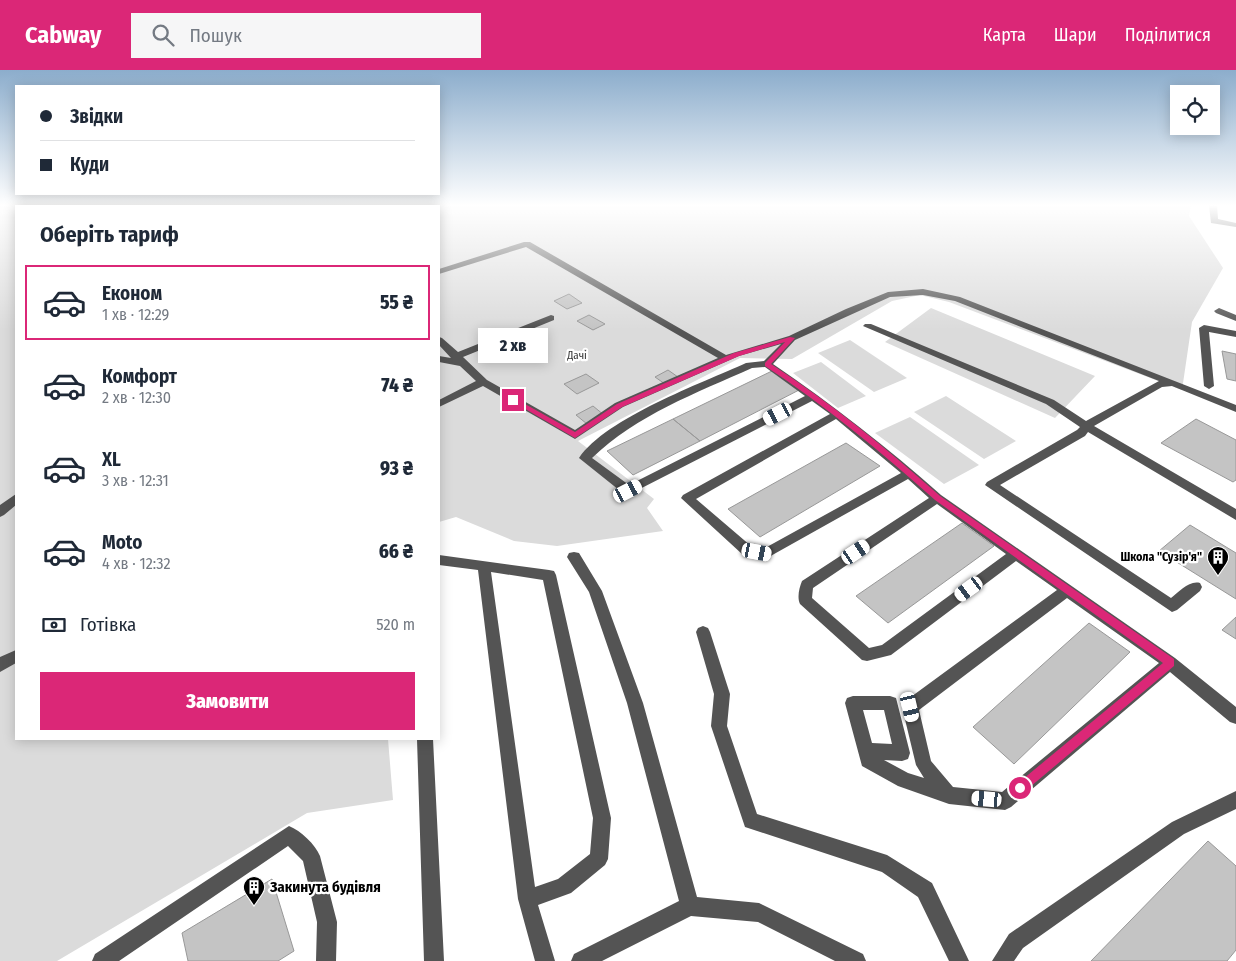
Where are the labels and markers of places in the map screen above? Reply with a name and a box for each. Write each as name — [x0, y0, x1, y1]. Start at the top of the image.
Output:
building icon: Школа "Сузір'я" — [1206, 545, 1230, 576]
place label: Школа "Сузір'я" — [1120, 550, 1202, 564]
building icon: Закинута будівля — [242, 875, 266, 906]
place label: Закинута будівля — [269, 878, 381, 896]

